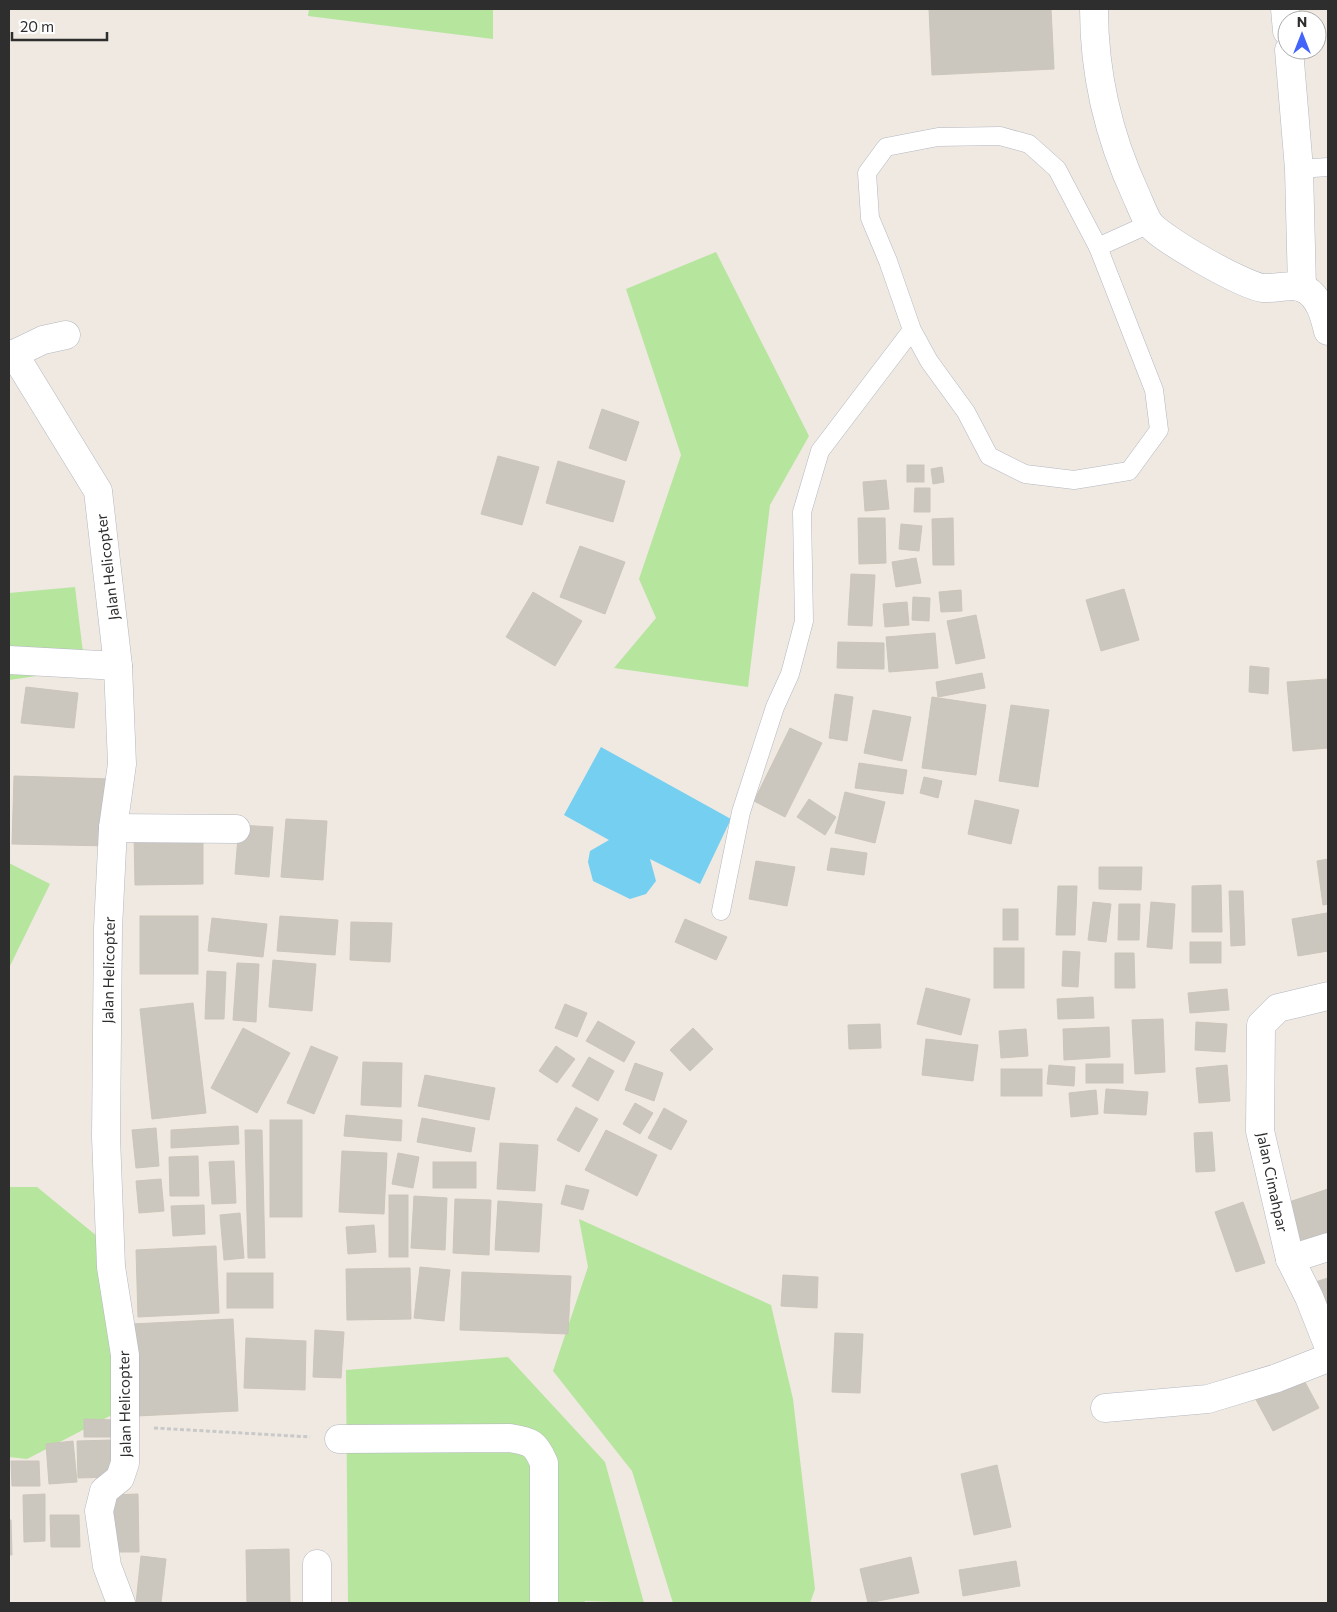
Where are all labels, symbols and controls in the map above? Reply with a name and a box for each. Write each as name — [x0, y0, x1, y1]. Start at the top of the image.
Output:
scale bar — [12, 10, 108, 42]
north arrow — [1277, 10, 1327, 60]
text: N — [1297, 13, 1307, 30]
text: 20 m — [20, 17, 54, 35]
street label: Jalan Helicopter — [92, 513, 122, 621]
street label: Jalan Helicopter — [98, 916, 118, 1024]
street label: Jalan Cimahpar — [1254, 1130, 1292, 1234]
street label: Jalan Helicopter — [114, 1350, 134, 1458]

